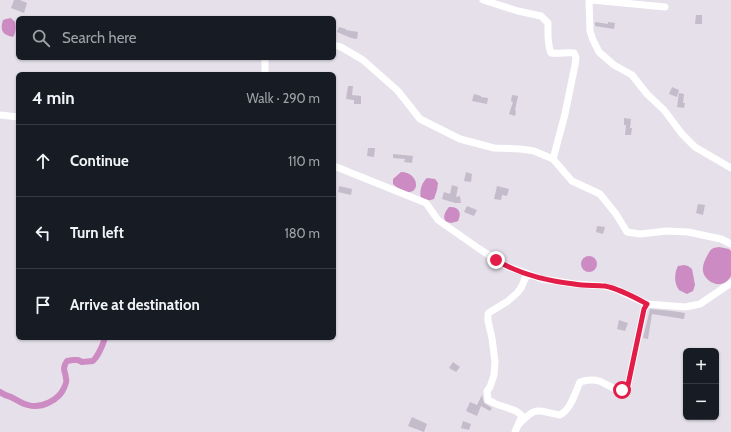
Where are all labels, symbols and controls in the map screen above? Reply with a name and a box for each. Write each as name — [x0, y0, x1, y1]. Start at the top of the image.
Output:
search box — [16, 16, 336, 60]
icon: search — [30, 27, 52, 49]
text: Search here — [62, 29, 137, 47]
text: 4 min — [32, 88, 75, 108]
text: Walk · 290 m — [247, 90, 320, 106]
icon: ahead — [32, 150, 54, 172]
text: Continue — [70, 152, 129, 170]
text: 110 m — [288, 153, 320, 169]
icon: left — [32, 222, 54, 244]
text: Turn left — [70, 224, 124, 242]
text: 180 m — [284, 225, 320, 241]
route end — [487, 251, 505, 269]
icon: arrive — [32, 294, 54, 316]
text: Arrive at destination — [70, 296, 200, 314]
map controls — [683, 348, 719, 420]
button: + — [683, 348, 719, 384]
route start — [613, 381, 631, 399]
button: − — [683, 384, 719, 420]

